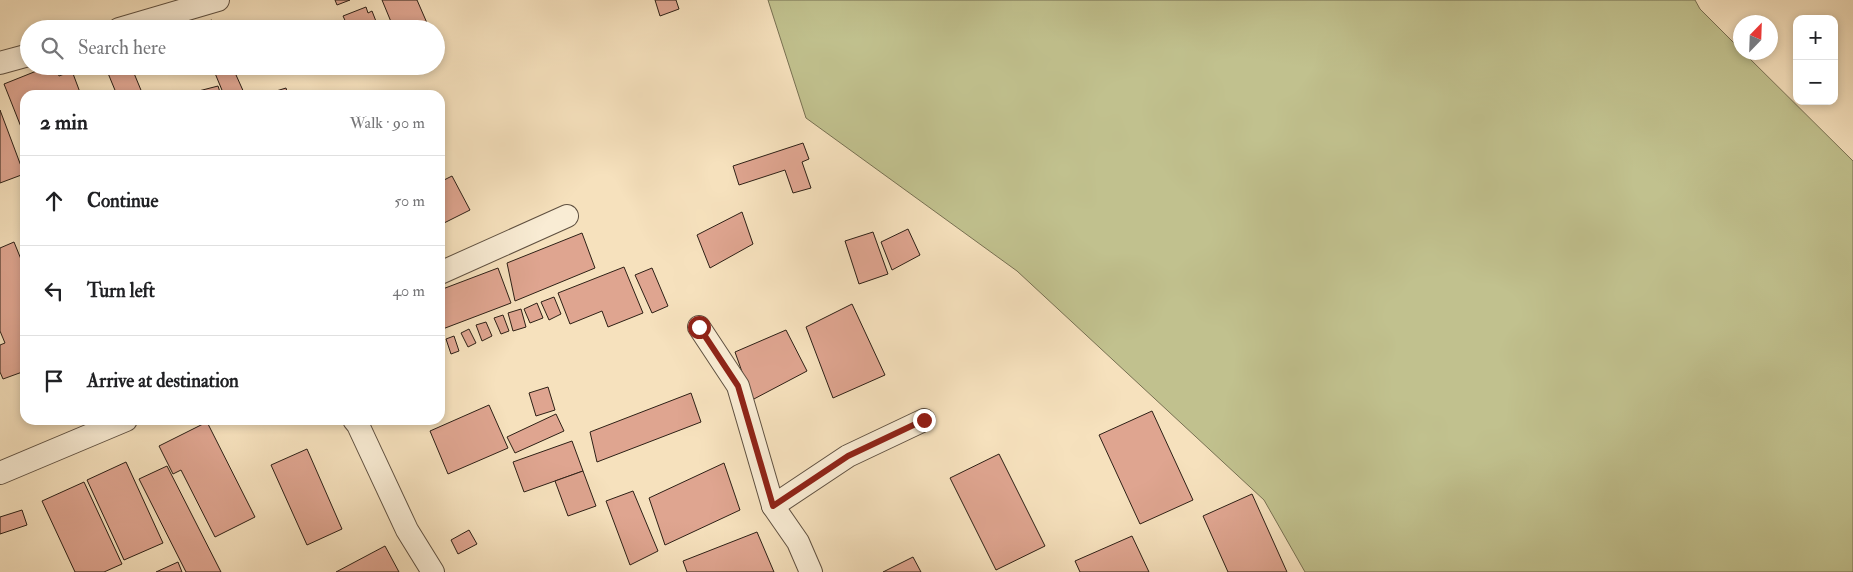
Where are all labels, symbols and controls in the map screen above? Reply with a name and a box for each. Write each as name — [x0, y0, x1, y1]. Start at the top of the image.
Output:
north arrow — [1733, 15, 1778, 60]
map controls — [1793, 15, 1838, 105]
button: + — [1793, 15, 1838, 60]
search box — [20, 20, 445, 75]
icon: search — [38, 34, 66, 62]
text: Search here — [78, 36, 166, 60]
button: − — [1793, 60, 1838, 105]
text: 2 min — [40, 109, 88, 136]
text: Walk · 90 m — [350, 113, 425, 133]
icon: ahead — [40, 187, 68, 215]
text: Continue — [87, 189, 158, 213]
text: 50 m — [394, 191, 425, 211]
icon: left — [40, 277, 68, 305]
text: Turn left — [87, 279, 155, 303]
text: 40 m — [392, 281, 425, 301]
route start — [688, 316, 711, 339]
icon: arrive — [40, 367, 68, 395]
text: Arrive at destination — [87, 369, 239, 393]
route end — [913, 409, 936, 432]

